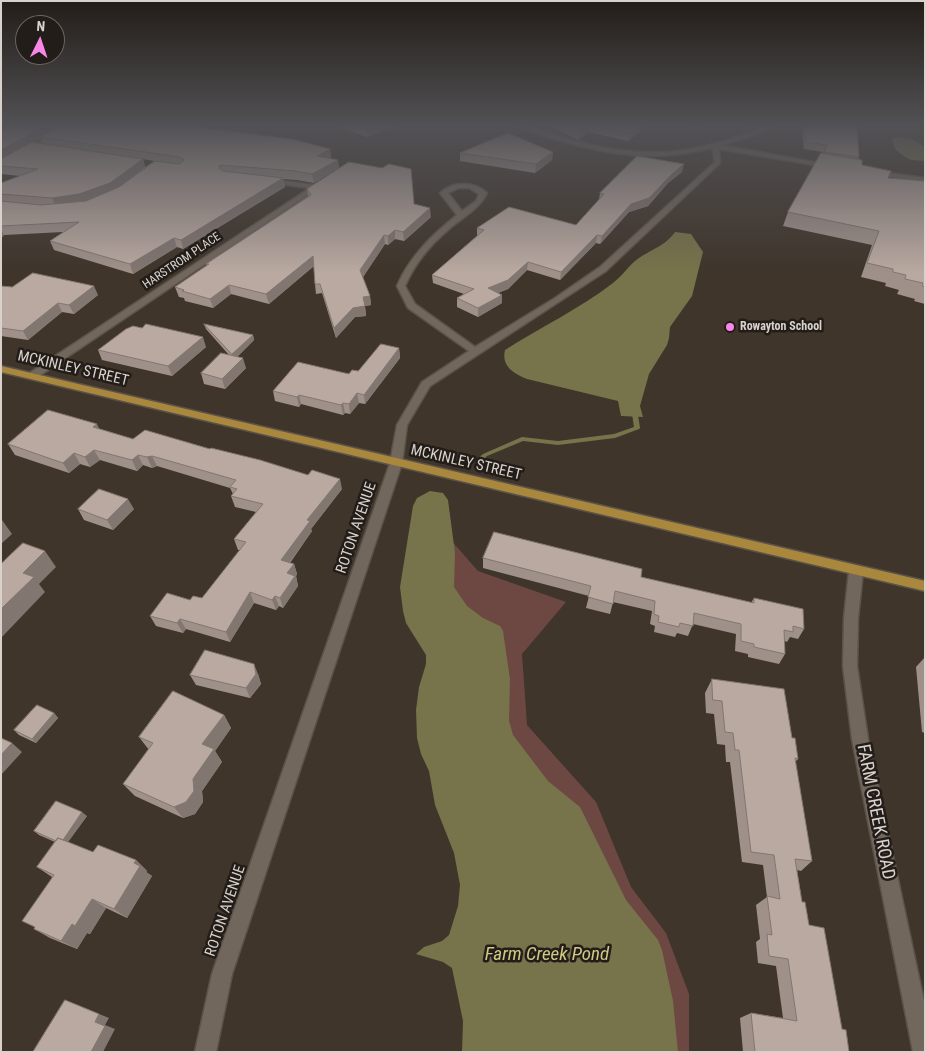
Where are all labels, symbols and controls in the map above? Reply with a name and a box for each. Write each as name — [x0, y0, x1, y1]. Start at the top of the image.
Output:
north arrow — [15, 15, 65, 65]
text: N — [36, 18, 46, 34]
street label: HARSTROM PLACE — [140, 230, 224, 292]
place label: Rowayton School — [740, 320, 822, 334]
marker: Rowayton School — [724, 321, 736, 333]
street label: MCKINLEY STREET — [16, 347, 130, 391]
street label: MCKINLEY STREET — [409, 441, 523, 485]
street label: ROTON AVENUE — [333, 480, 381, 576]
street label: FARM CREEK ROAD — [851, 743, 899, 881]
street label: ROTON AVENUE — [202, 863, 250, 959]
water label: Farm Creek Pond — [485, 944, 609, 966]

